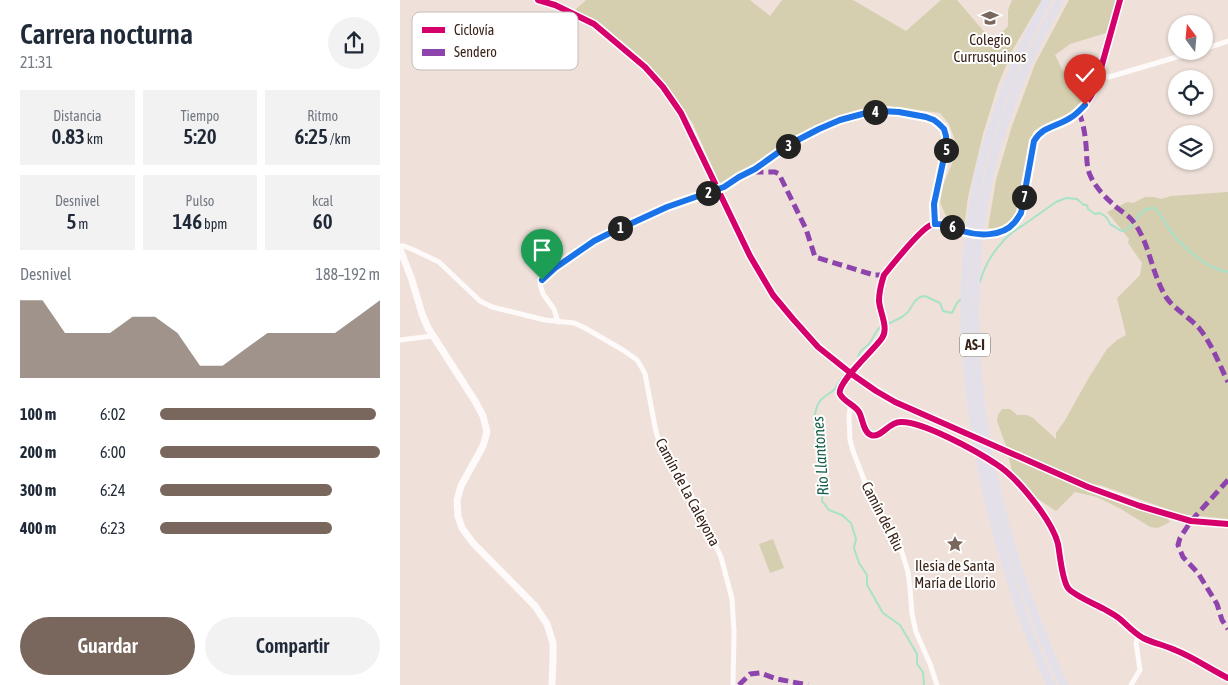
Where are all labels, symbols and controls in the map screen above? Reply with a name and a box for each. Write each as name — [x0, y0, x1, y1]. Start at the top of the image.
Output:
school or university icon: Colegio Currusquinos — [980, 8, 1000, 28]
legend — [412, 12, 578, 70]
north arrow — [1168, 15, 1212, 60]
map controls — [1168, 15, 1213, 170]
button: share — [328, 17, 380, 69]
text: Carrera nocturna — [20, 18, 193, 50]
text: Ciclovía — [454, 22, 494, 38]
place label: Colegio Currusquinos — [954, 31, 1026, 65]
text: Sendero — [454, 44, 497, 60]
text: 21:31 — [20, 53, 53, 71]
pin — [1064, 54, 1106, 105]
icon: check — [1071, 61, 1099, 89]
button: locate — [1168, 70, 1213, 115]
pin: 4 — [862, 100, 888, 124]
text: 4 — [872, 104, 879, 120]
text: Distancia — [53, 108, 101, 124]
text: Tiempo — [181, 108, 219, 124]
text: Ritmo — [307, 108, 338, 124]
text: 0.83 — [52, 124, 85, 148]
text: 5:20 — [183, 124, 217, 148]
text: 6:25 — [295, 124, 328, 148]
button: layers — [1168, 125, 1213, 170]
text: km — [85, 131, 103, 147]
text: /km — [328, 131, 351, 147]
pin: 3 — [776, 134, 800, 158]
text: 3 — [785, 138, 792, 154]
pin: 5 — [934, 138, 958, 162]
text: 5 — [943, 142, 950, 158]
pin: 2 — [696, 180, 720, 206]
pin: 7 — [1012, 184, 1036, 210]
text: 2 — [705, 185, 712, 201]
text: 7 — [1021, 189, 1028, 205]
text: Desnivel — [55, 193, 100, 209]
text: Pulso — [186, 193, 214, 209]
text: kcal — [312, 193, 333, 209]
text: 5 — [66, 209, 76, 233]
text: 146 — [173, 209, 202, 233]
text: 60 — [313, 209, 333, 233]
pin: 6 — [940, 214, 964, 240]
text: m — [76, 216, 88, 232]
text: bpm — [202, 216, 227, 232]
pin: 1 — [608, 216, 632, 240]
text: 6 — [949, 219, 956, 235]
text: 1 — [617, 220, 624, 236]
pin — [521, 229, 563, 280]
icon: arrive — [528, 236, 556, 264]
text: Desnivel — [20, 265, 71, 283]
text: 188–192 m — [316, 265, 380, 283]
road number: AS-I — [960, 334, 990, 356]
text: 100 m — [20, 405, 56, 423]
text: 6:02 — [100, 405, 126, 423]
water label: Rio Llantones — [808, 415, 832, 496]
street label: Camín de La Caleyona — [652, 435, 724, 549]
text: 200 m — [20, 443, 56, 461]
text: 6:00 — [100, 443, 126, 461]
street label: Camín del Riu — [858, 479, 908, 553]
text: 300 m — [20, 481, 56, 499]
text: 6:24 — [100, 481, 125, 499]
text: 400 m — [20, 519, 56, 537]
text: 6:23 — [100, 519, 125, 537]
place icon: Ilesia de Santa María de Llorio — [945, 534, 965, 554]
place label: Ilesia de Santa María de Llorio — [914, 557, 996, 591]
button: Guardar — [20, 617, 195, 675]
button: Compartir — [205, 617, 380, 675]

